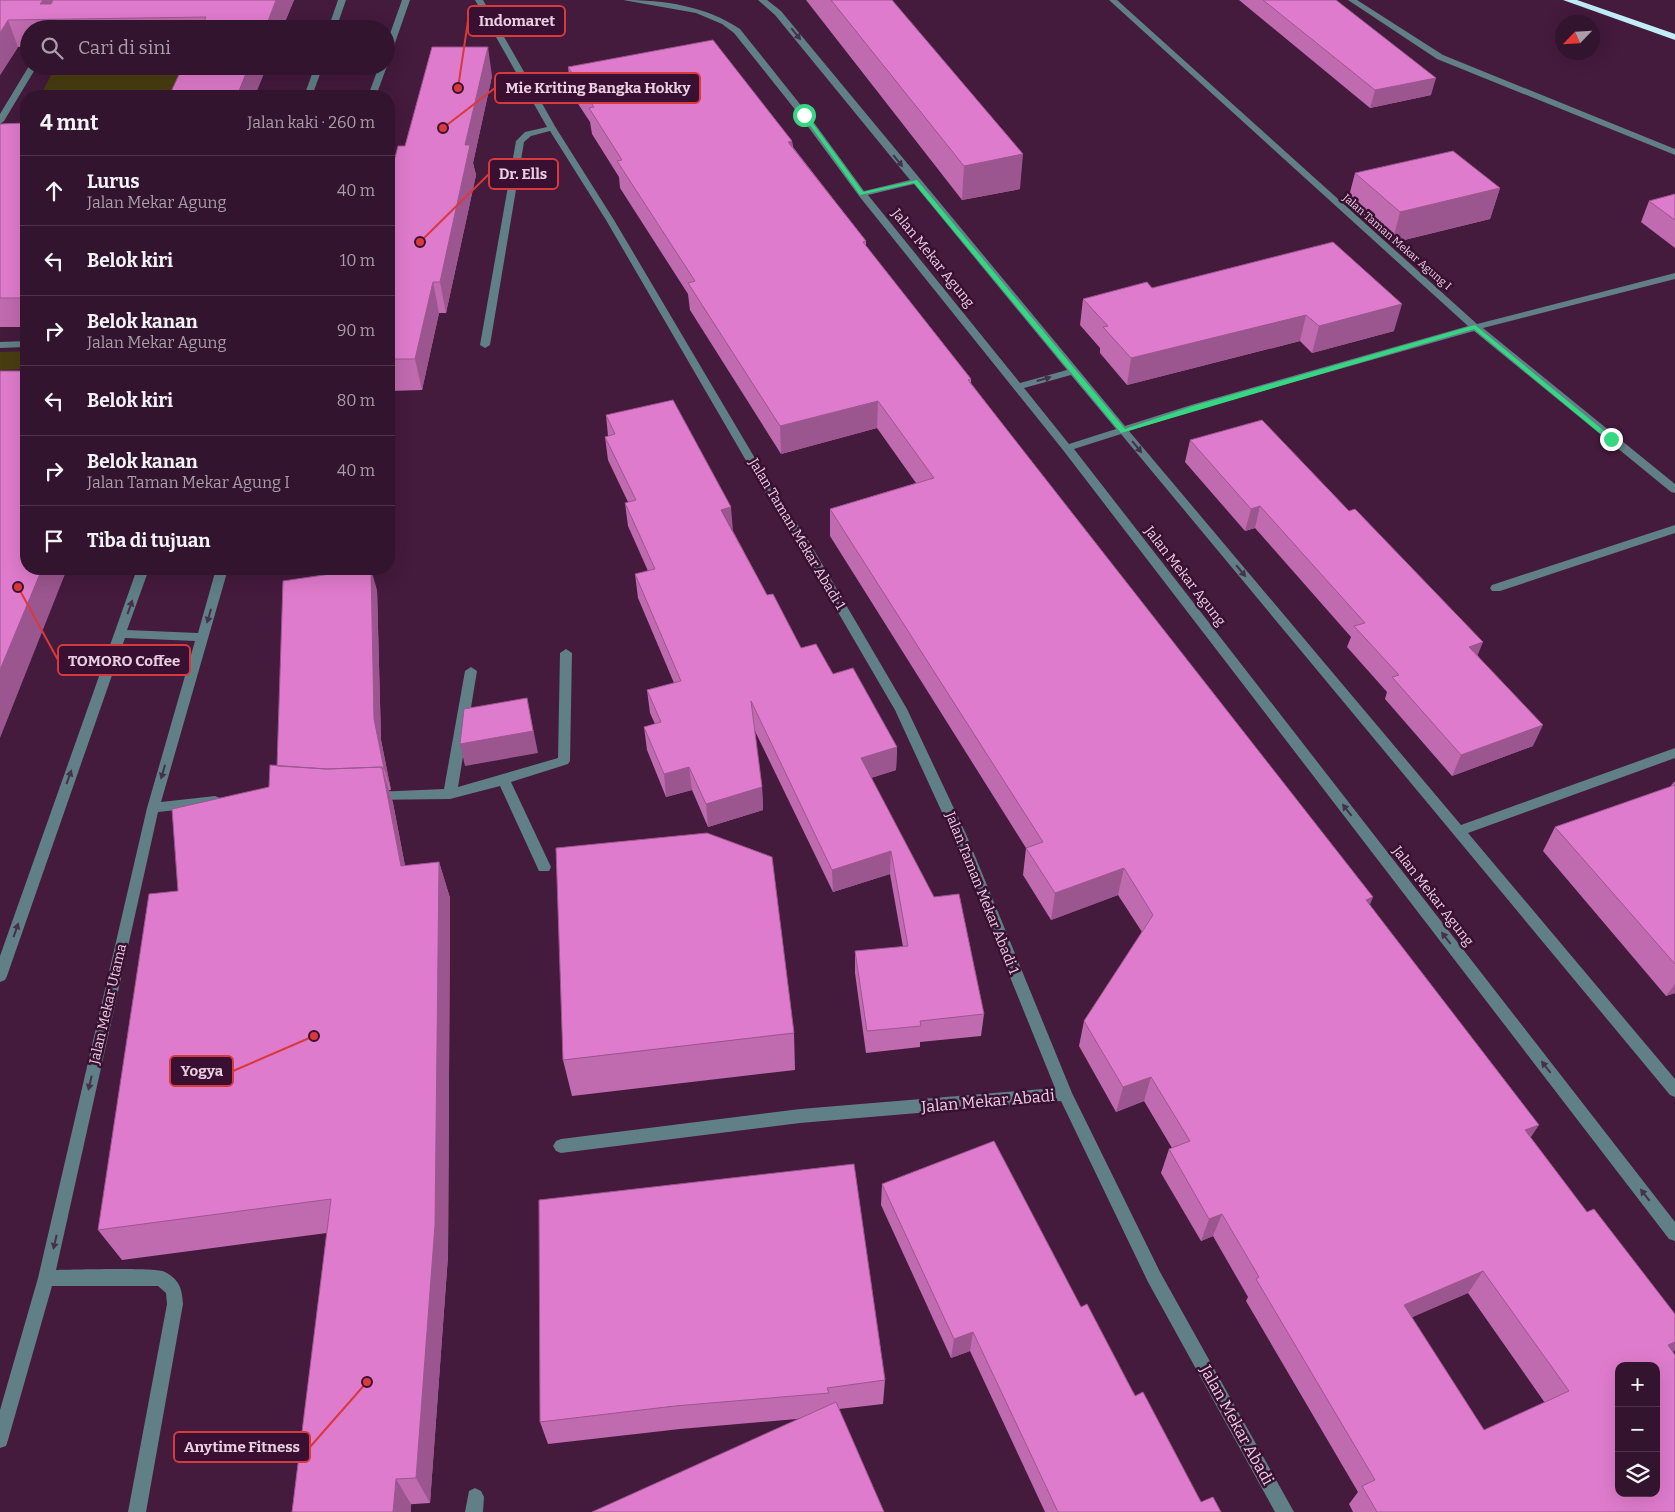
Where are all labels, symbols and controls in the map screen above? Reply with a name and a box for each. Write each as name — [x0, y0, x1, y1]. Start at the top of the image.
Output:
callout: Indomaret — [468, 6, 565, 36]
text: Indomaret — [479, 12, 555, 30]
north arrow — [1555, 15, 1600, 60]
search box — [20, 20, 395, 75]
one-way arrow — [790, 28, 801, 41]
icon: search — [38, 34, 66, 62]
text: Cari di sini — [78, 36, 171, 59]
callout: Mie Kriting Bangka Hokky — [495, 73, 700, 103]
text: Mie Kriting Bangka Hokky — [506, 79, 691, 97]
route start — [793, 104, 816, 127]
text: 4 mnt — [40, 110, 98, 136]
text: Jalan kaki · 260 m — [247, 113, 375, 132]
one-way arrow — [893, 154, 904, 167]
callout: Dr. Ells — [489, 159, 558, 189]
text: Dr. Ells — [499, 165, 547, 183]
text: Lurus — [87, 170, 140, 193]
icon: ahead — [40, 177, 68, 205]
text: 40 m — [337, 181, 375, 200]
street label: Jalan Taman Mekar Agung I — [1339, 191, 1454, 293]
text: Jalan Mekar Agung — [87, 193, 226, 212]
street label: Jalan Mekar Agung — [887, 204, 978, 311]
icon: left — [40, 247, 68, 275]
text: Belok kiri — [87, 249, 173, 272]
text: 10 m — [340, 251, 375, 270]
text: Belok kanan — [87, 310, 198, 333]
icon: right — [40, 317, 68, 345]
text: 90 m — [337, 321, 375, 340]
text: Jalan Mekar Agung — [87, 333, 226, 352]
one-way arrow — [1037, 375, 1052, 383]
icon: left — [40, 387, 68, 415]
text: Belok kiri — [87, 389, 173, 412]
text: 80 m — [337, 391, 375, 410]
route end — [1600, 428, 1623, 451]
one-way arrow — [1131, 440, 1142, 453]
text: Belok kanan — [87, 450, 198, 473]
street label: Jalan Taman Mekar Abadi 1 — [745, 454, 849, 613]
icon: right — [40, 457, 68, 485]
text: 40 m — [337, 461, 375, 480]
text: Jalan Taman Mekar Agung I — [87, 473, 290, 492]
street label: Jalan Mekar Agung — [1140, 522, 1229, 629]
icon: arrive — [40, 527, 68, 555]
text: Tiba di tujuan — [87, 529, 211, 552]
one-way arrow — [1236, 564, 1247, 577]
one-way arrow — [126, 599, 134, 614]
one-way arrow — [205, 608, 213, 623]
callout: TOMORO Coffee — [58, 645, 190, 675]
text: TOMORO Coffee — [68, 652, 180, 670]
one-way arrow — [159, 764, 167, 779]
one-way arrow — [65, 769, 73, 784]
one-way arrow — [1341, 804, 1352, 817]
street label: Jalan Taman Mekar Abadi 1 — [941, 808, 1022, 977]
street label: Jalan Mekar Agung — [1388, 842, 1477, 949]
one-way arrow — [13, 923, 20, 938]
one-way arrow — [1441, 932, 1452, 945]
street label: Jalan Mekar Utama — [86, 942, 130, 1067]
callout: Yogya — [170, 1056, 233, 1086]
one-way arrow — [1540, 1061, 1551, 1074]
text: Yogya — [181, 1062, 224, 1080]
one-way arrow — [86, 1076, 94, 1091]
street label: Jalan Mekar Abadi — [919, 1086, 1056, 1116]
one-way arrow — [1640, 1189, 1651, 1202]
one-way arrow — [50, 1234, 58, 1250]
street label: Jalan Mekar Abadi — [1196, 1361, 1278, 1488]
map controls — [1615, 1362, 1660, 1497]
button: + — [1615, 1362, 1660, 1407]
button: − — [1615, 1407, 1660, 1452]
callout: Anytime Fitness — [174, 1432, 310, 1462]
text: Anytime Fitness — [184, 1438, 300, 1456]
button: layers — [1615, 1452, 1660, 1497]

